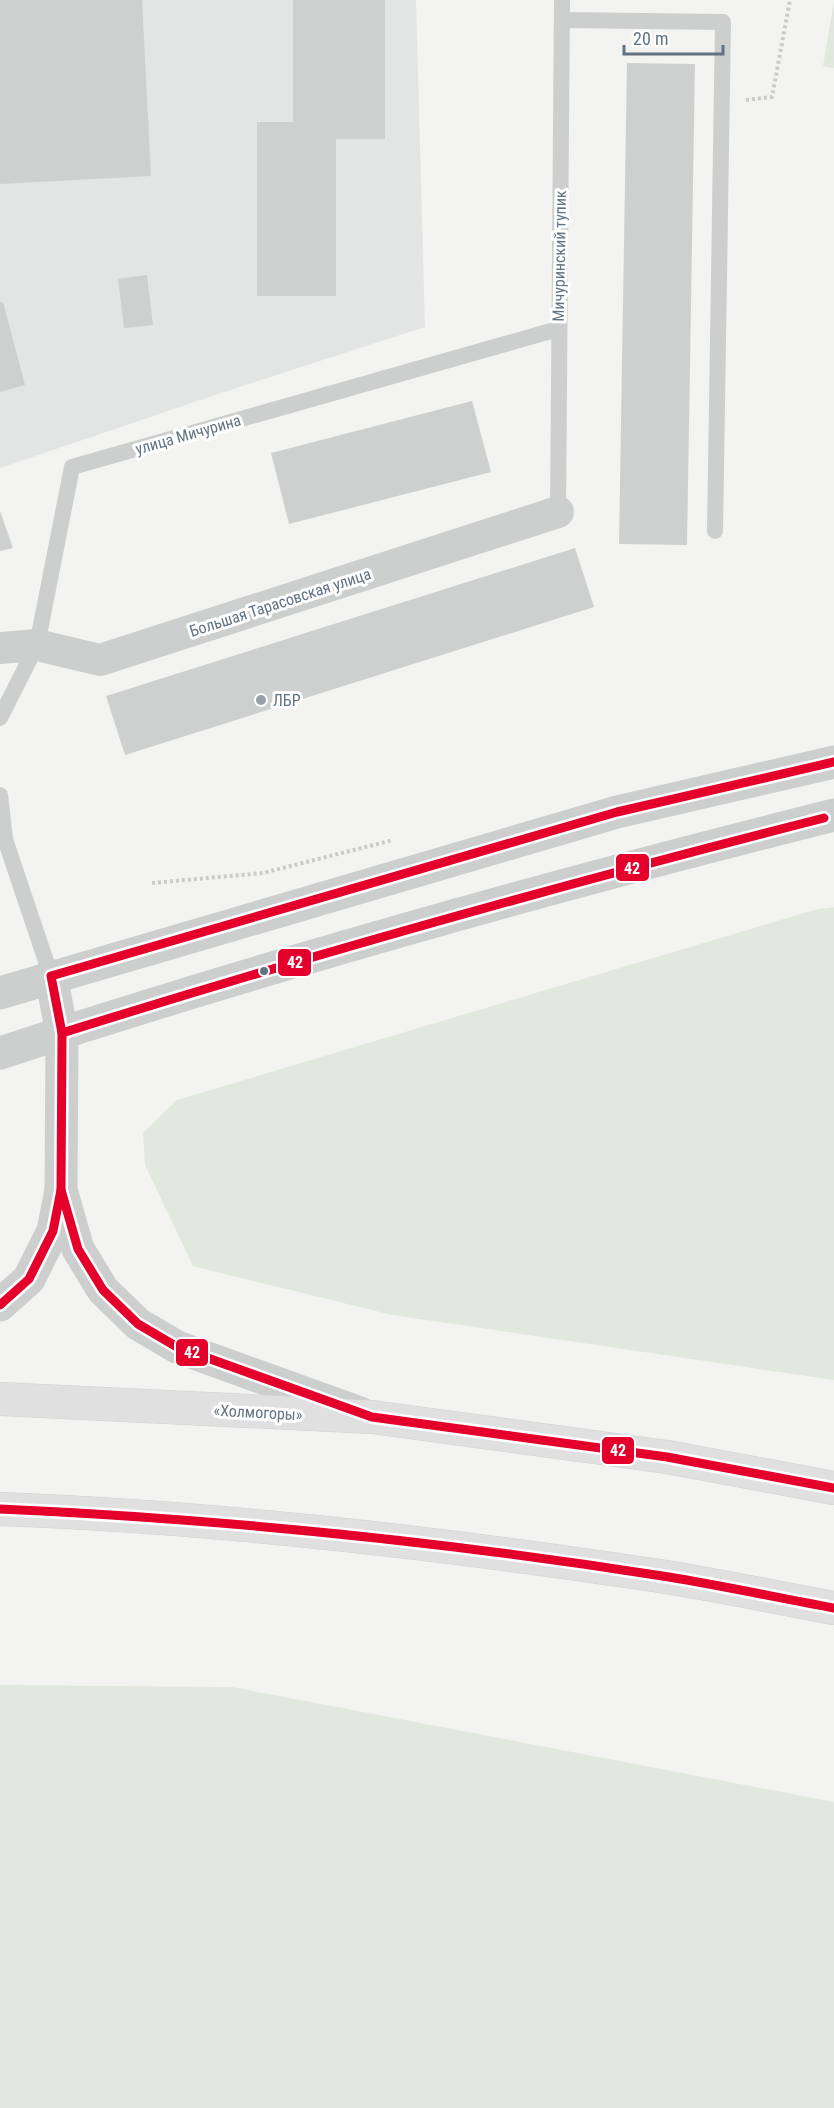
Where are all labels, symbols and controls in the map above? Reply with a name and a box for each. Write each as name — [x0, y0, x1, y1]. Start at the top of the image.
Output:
scale bar — [624, 18, 723, 56]
text: 20 m — [633, 28, 668, 49]
street label: Мичуринский тупик — [549, 190, 570, 322]
street label: улица Мичурина — [133, 410, 243, 459]
street label: Большая Тарасовская улица — [187, 564, 373, 641]
place label: ЛБР — [273, 691, 301, 710]
marker: ЛБР — [254, 693, 268, 707]
line badge: 42 — [615, 853, 650, 882]
text: 42 — [624, 859, 640, 878]
line badge: 42 — [277, 948, 312, 977]
text: 42 — [287, 953, 303, 972]
unlabelled marker — [258, 965, 270, 977]
line badge: 42 — [175, 1338, 209, 1367]
text: 42 — [184, 1343, 200, 1362]
street label: «Холмогоры» — [213, 1401, 303, 1424]
line badge: 42 — [601, 1436, 635, 1465]
text: 42 — [610, 1441, 626, 1460]

